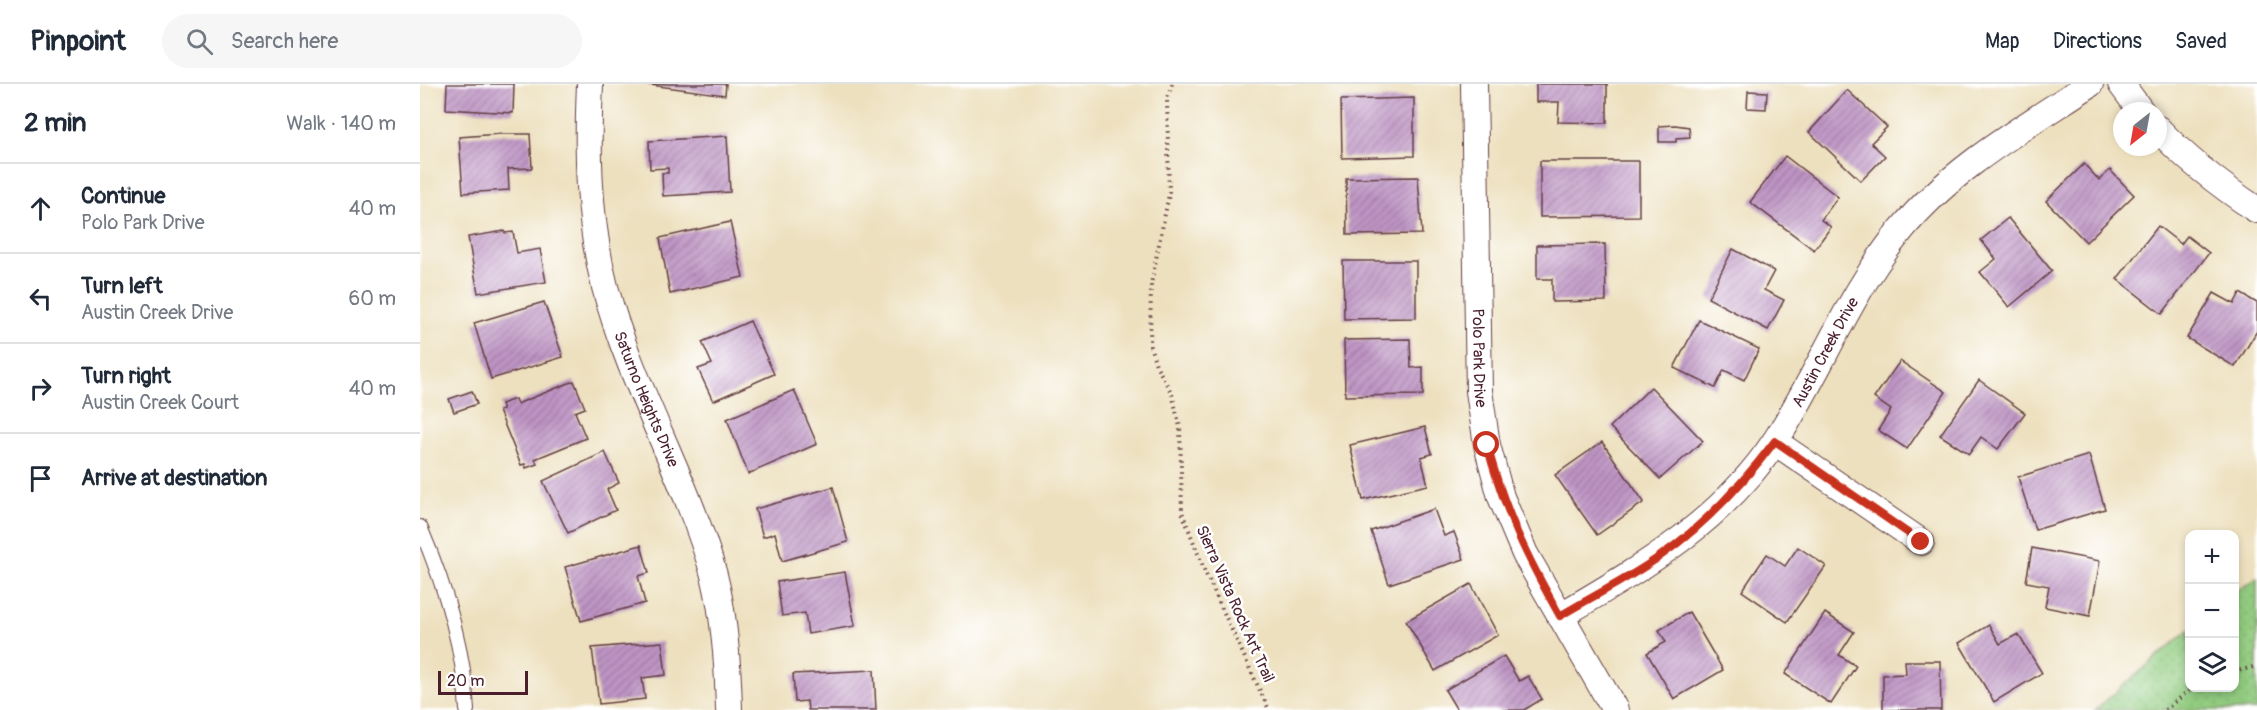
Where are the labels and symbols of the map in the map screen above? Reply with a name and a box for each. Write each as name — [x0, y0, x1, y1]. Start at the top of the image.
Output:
north arrow — [2113, 102, 2167, 156]
street label: Austin Creek Drive — [1788, 294, 1863, 411]
street label: Polo Park Drive — [1468, 308, 1491, 409]
street label: Saturno Heights Drive — [609, 329, 683, 470]
route start — [1473, 431, 1499, 457]
street label: Sierra Vista Rock Art Trail — [1191, 522, 1279, 686]
route end — [1907, 528, 1933, 554]
scale bar — [438, 668, 528, 696]

